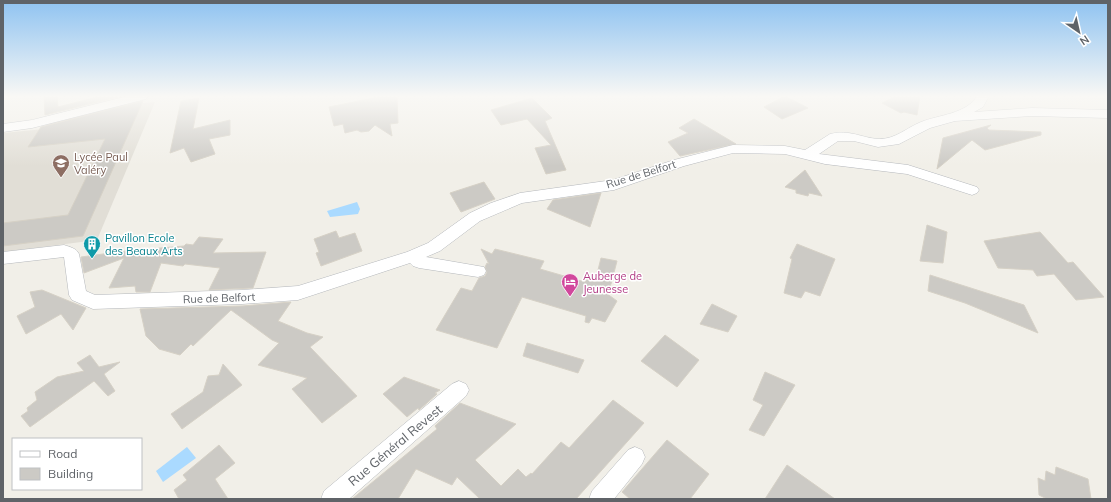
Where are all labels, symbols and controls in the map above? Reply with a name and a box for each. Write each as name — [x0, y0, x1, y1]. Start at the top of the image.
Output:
north arrow — [1059, 12, 1099, 52]
text: N — [1077, 32, 1092, 48]
place label: Lycée Paul Valéry — [74, 150, 128, 177]
school or university icon: Lycée Paul Valéry — [51, 153, 71, 178]
street label: Rue de Belfort — [604, 157, 678, 191]
place label: Pavillon Ecole des Beaux Arts — [105, 231, 183, 258]
building icon: Pavillon Ecole des Beaux Arts — [82, 234, 102, 259]
place label: Auberge de Jeunesse — [583, 269, 642, 296]
hotel icon: Auberge de Jeunesse — [560, 272, 580, 297]
street label: Rue de Belfort — [183, 290, 256, 306]
street label: Rue Général Revest — [345, 401, 446, 489]
legend — [12, 438, 142, 490]
text: Road — [48, 446, 77, 461]
text: Building — [48, 466, 93, 481]

